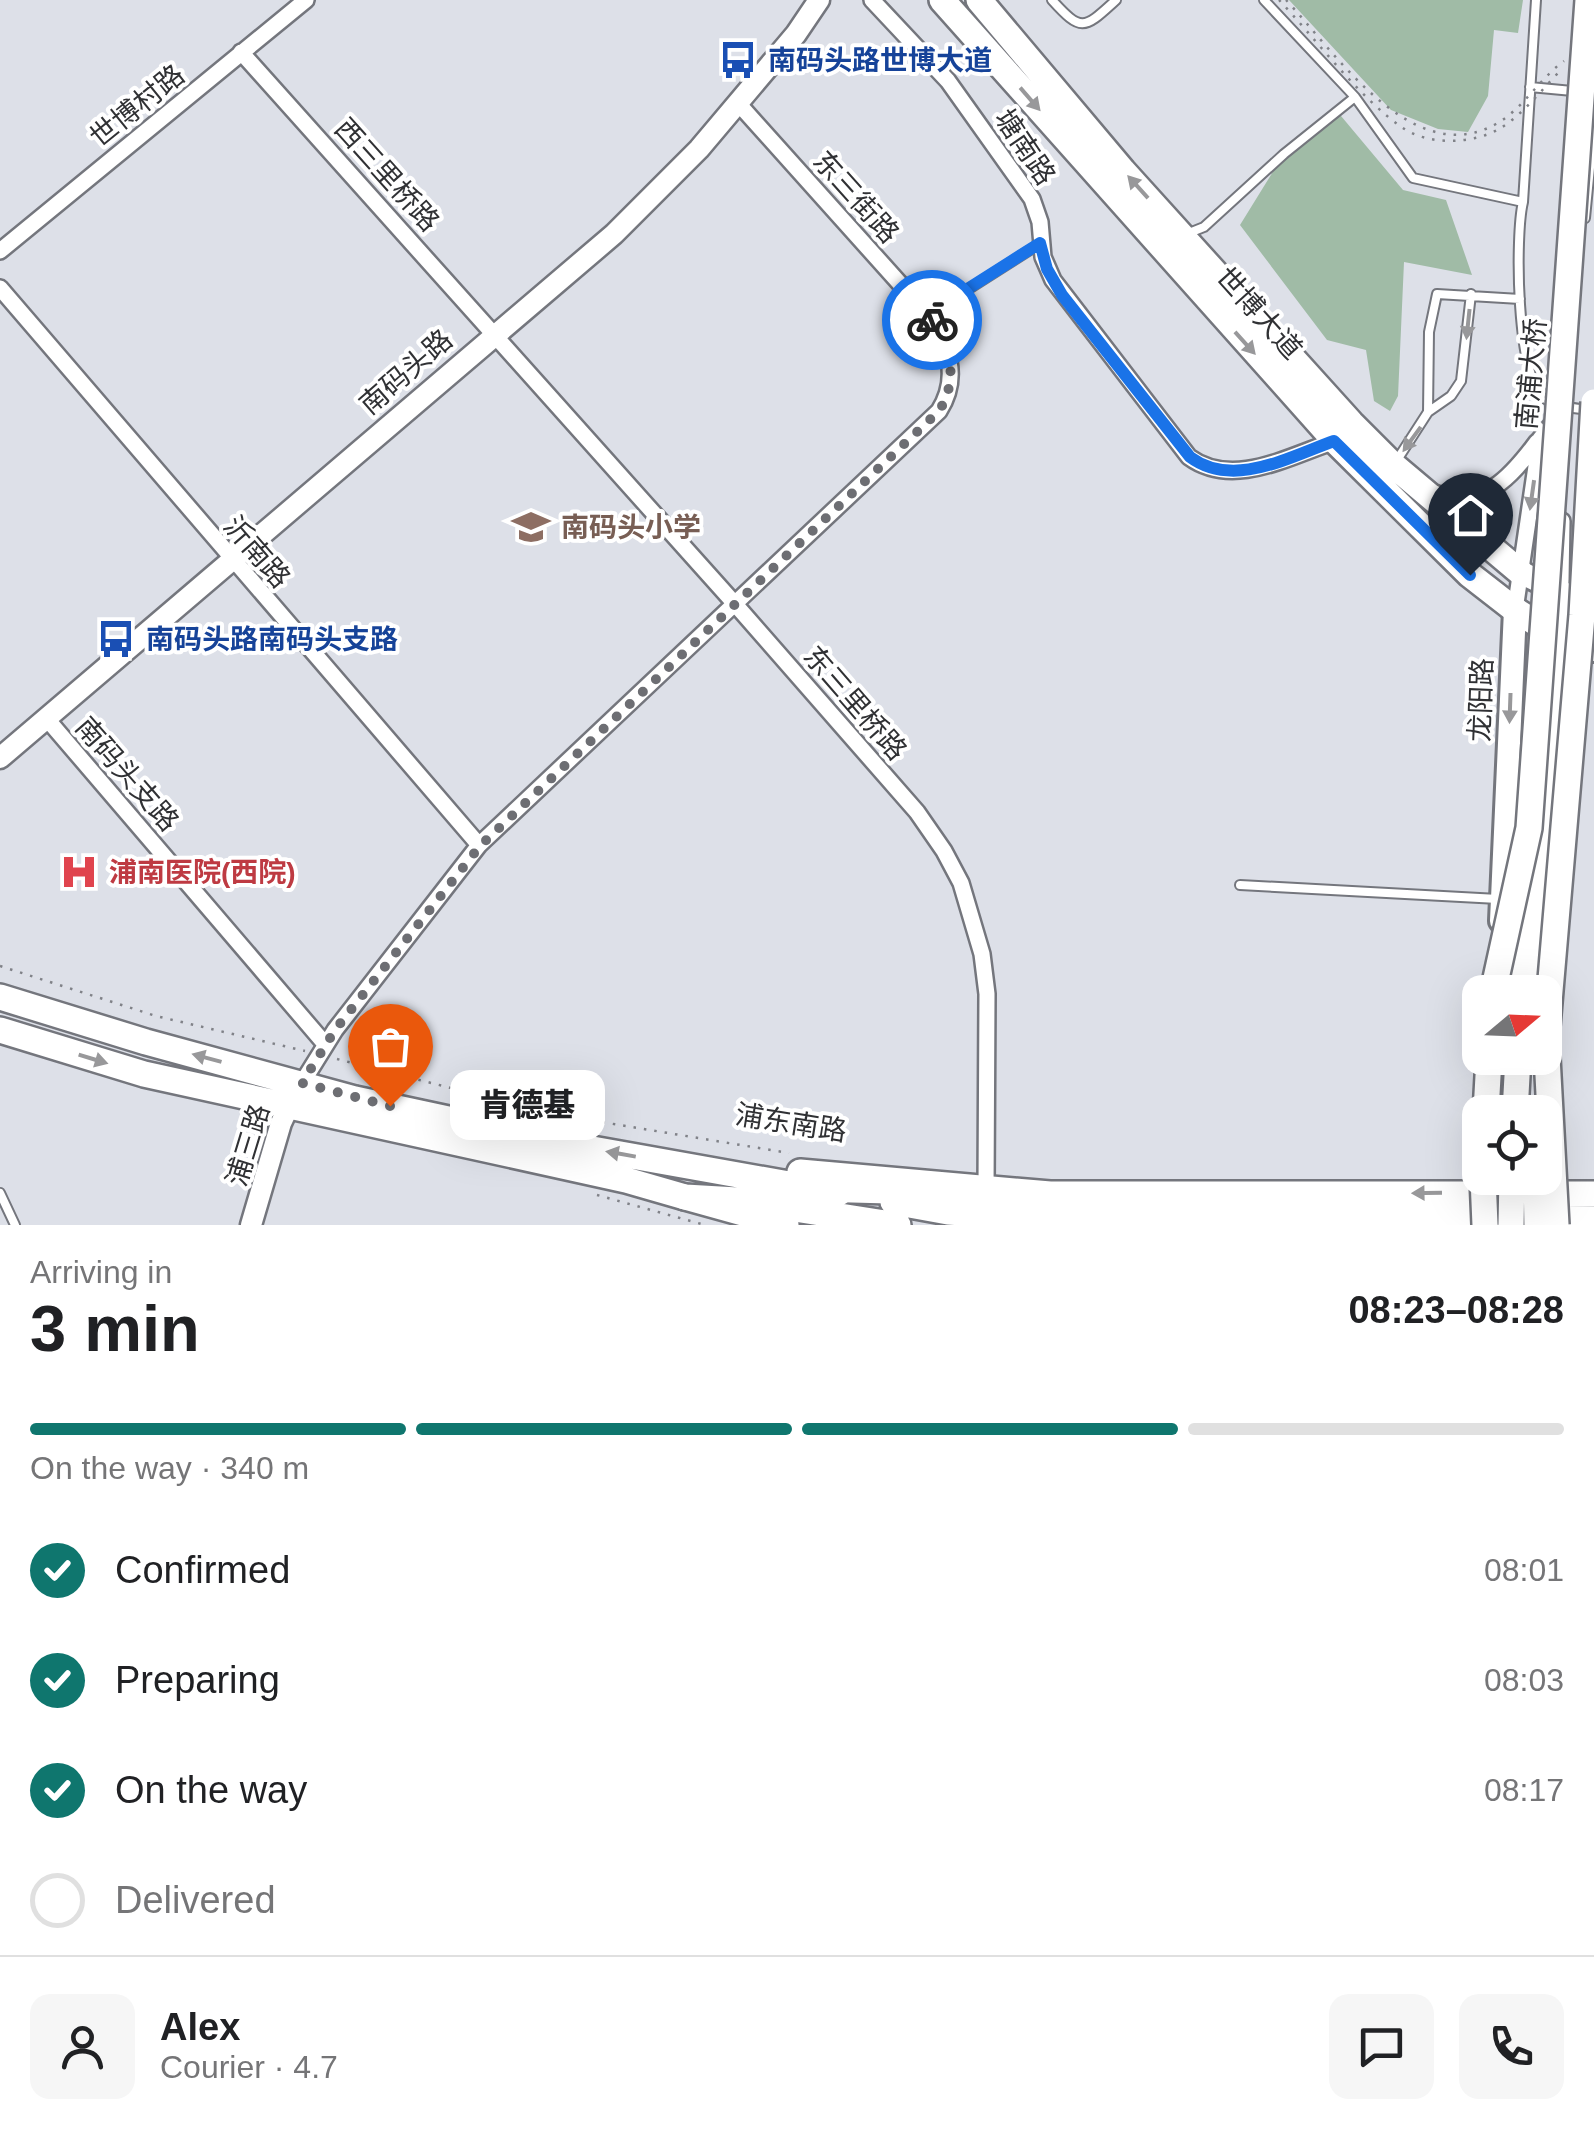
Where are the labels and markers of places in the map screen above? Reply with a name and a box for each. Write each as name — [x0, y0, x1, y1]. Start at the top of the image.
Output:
bus stop icon: 南码头路世博大道 — [717, 39, 759, 81]
place label: 南码头路世博大道 — [768, 45, 992, 76]
pin — [1428, 473, 1513, 576]
school or university icon: 南码头小学 — [510, 506, 552, 548]
place label: 南码头小学 — [561, 512, 701, 543]
bus stop icon: 南码头路南码头支路 — [95, 618, 137, 660]
place label: 南码头路南码头支路 — [146, 624, 398, 655]
hospital icon: 浦南医院(西院) — [58, 851, 100, 893]
place label: 浦南医院(西院) — [109, 857, 296, 888]
pin — [348, 1004, 433, 1107]
callout: 肯德基 — [450, 1071, 605, 1141]

